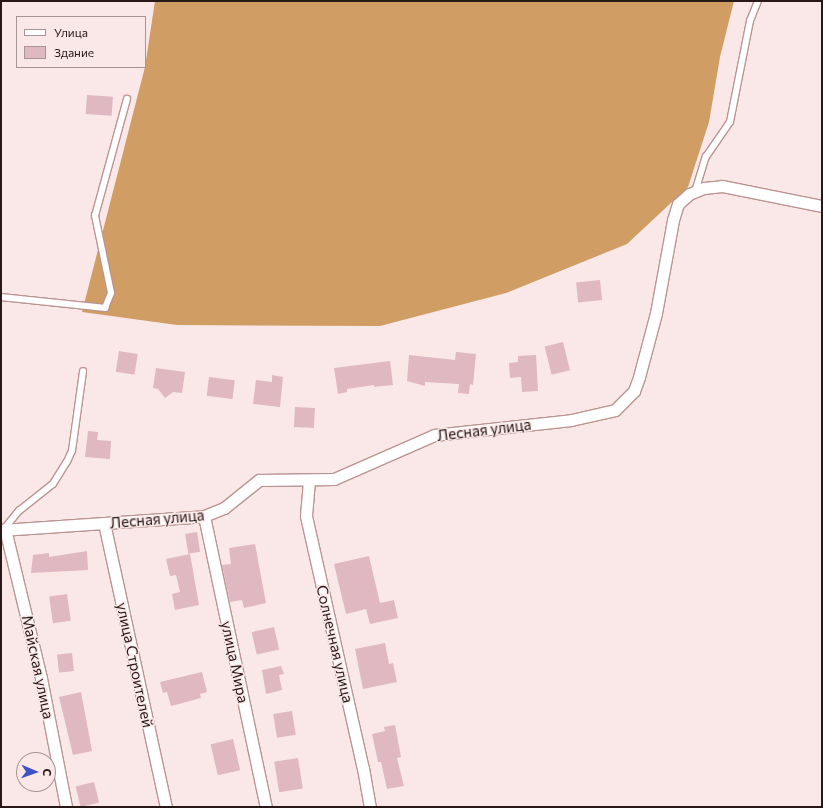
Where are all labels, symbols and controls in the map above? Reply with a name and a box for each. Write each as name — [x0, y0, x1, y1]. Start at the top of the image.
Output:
legend — [16, 16, 146, 68]
text: Улица — [54, 25, 88, 39]
text: Здание — [54, 45, 94, 59]
street label: Лесная улица — [436, 415, 532, 445]
street label: Лесная улица — [109, 506, 205, 532]
street label: Солнечная улица — [313, 583, 357, 705]
street label: улица Строителей — [113, 601, 157, 729]
street label: Майская улица — [18, 613, 58, 721]
street label: улица Мира — [218, 619, 252, 705]
north arrow — [16, 752, 56, 792]
text: С — [41, 768, 54, 776]

